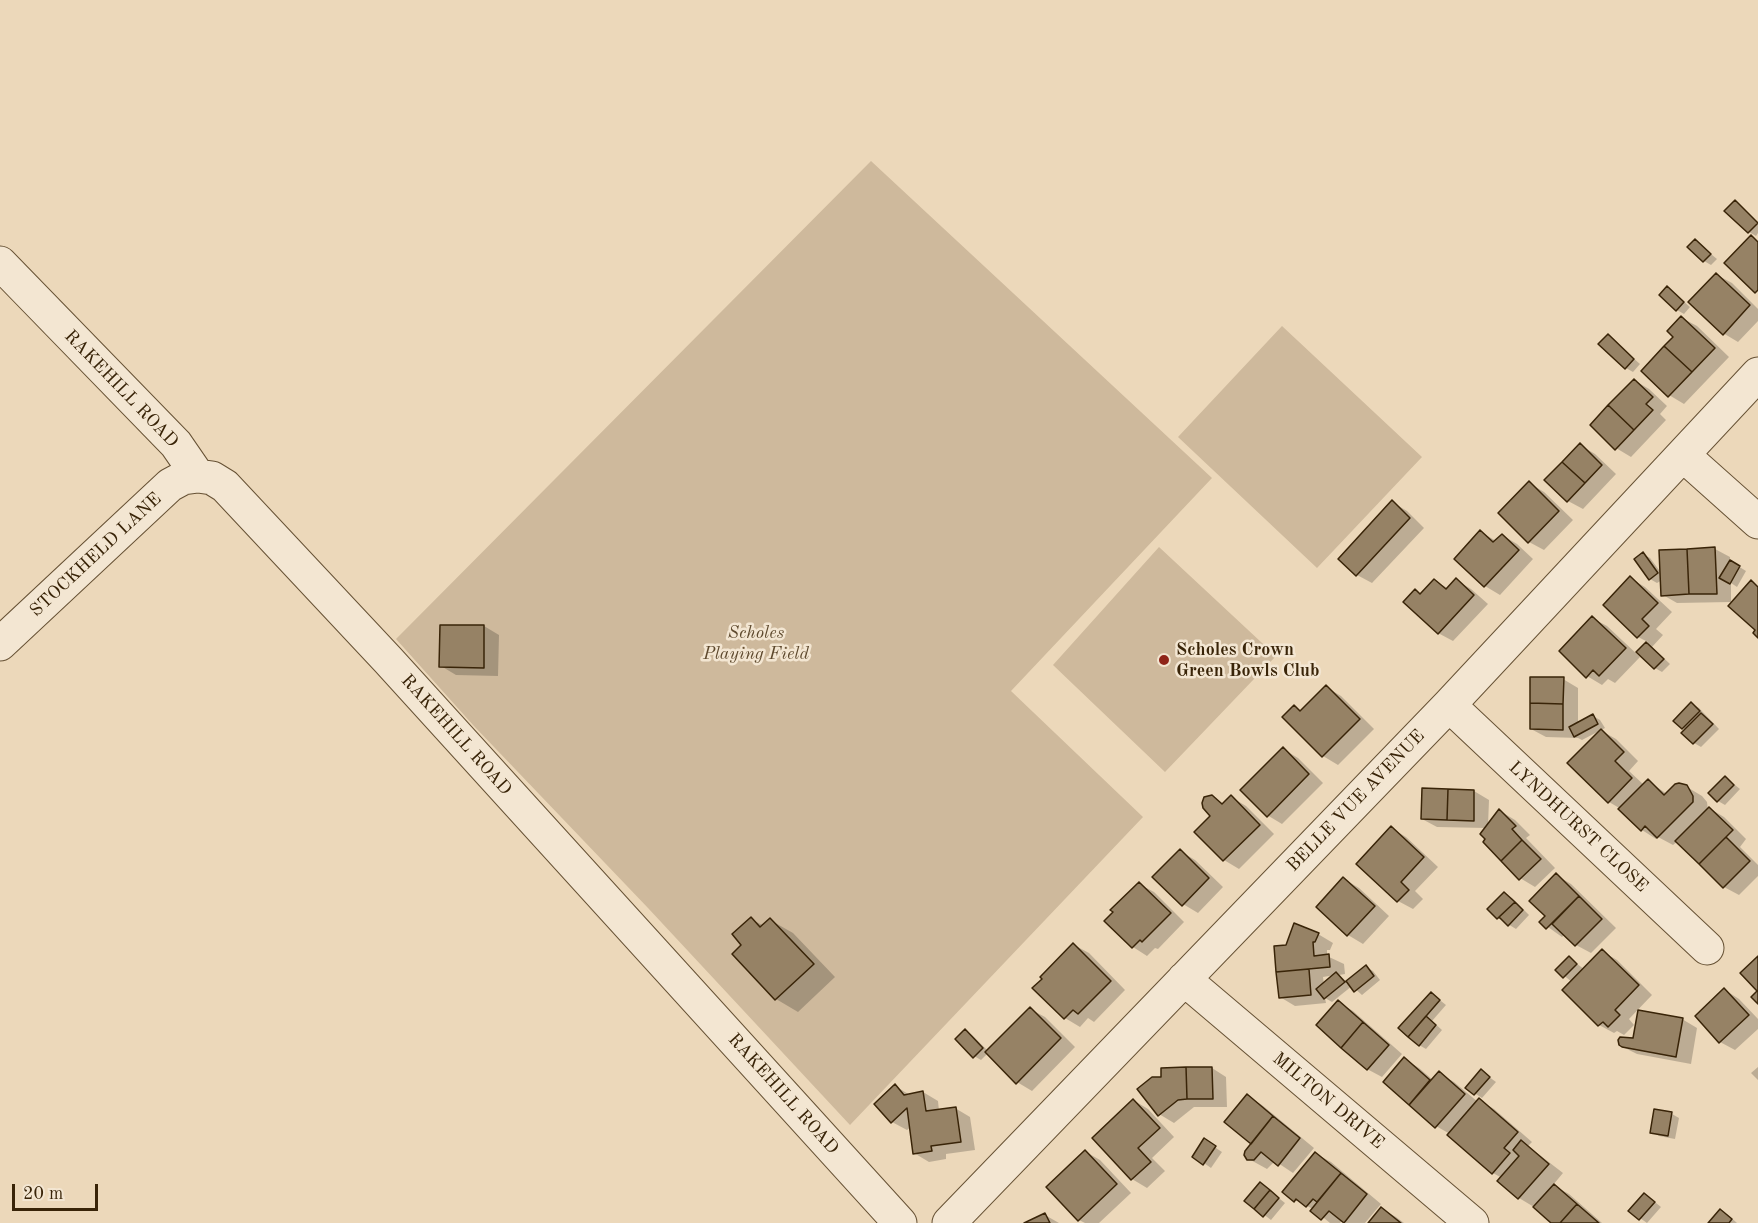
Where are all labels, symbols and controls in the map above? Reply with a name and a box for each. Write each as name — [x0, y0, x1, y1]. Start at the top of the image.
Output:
street label: RAKEHILL ROAD — [59, 326, 183, 452]
street label: STOCKHELD LANE — [26, 488, 166, 622]
park label: Scholes Playing Field — [703, 622, 809, 664]
place label: Scholes Crown Green Bowls Club — [1176, 639, 1319, 682]
marker: Scholes Crown Green Bowls Club — [1157, 653, 1171, 667]
street label: RAKEHILL ROAD — [396, 670, 516, 800]
street label: BELLE VUE AVENUE — [1282, 725, 1430, 877]
street label: LYNDHURST CLOSE — [1504, 757, 1652, 897]
street label: RAKEHILL ROAD — [723, 1029, 843, 1159]
street label: MILTON DRIVE — [1268, 1048, 1388, 1154]
scale bar — [15, 1172, 100, 1210]
text: 20 m — [23, 1185, 63, 1203]

